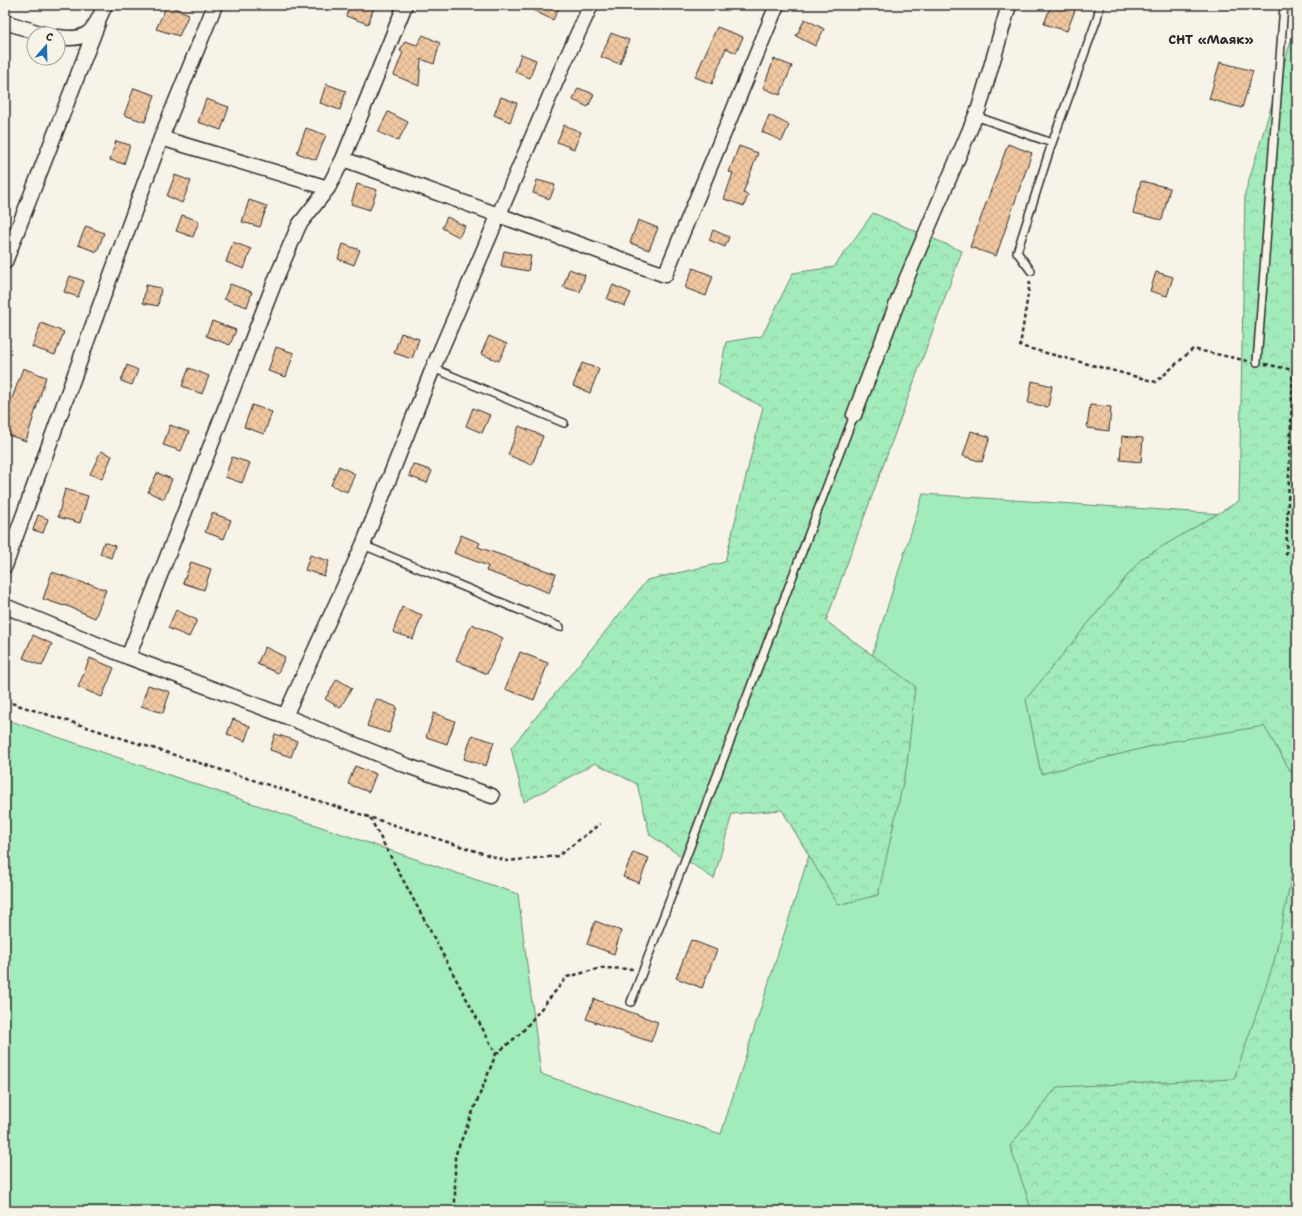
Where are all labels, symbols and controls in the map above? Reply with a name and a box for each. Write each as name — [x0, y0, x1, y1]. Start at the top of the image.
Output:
north arrow — [26, 26, 66, 66]
text: С — [44, 29, 55, 45]
district label: СНТ «Маяк» — [1168, 31, 1254, 48]

